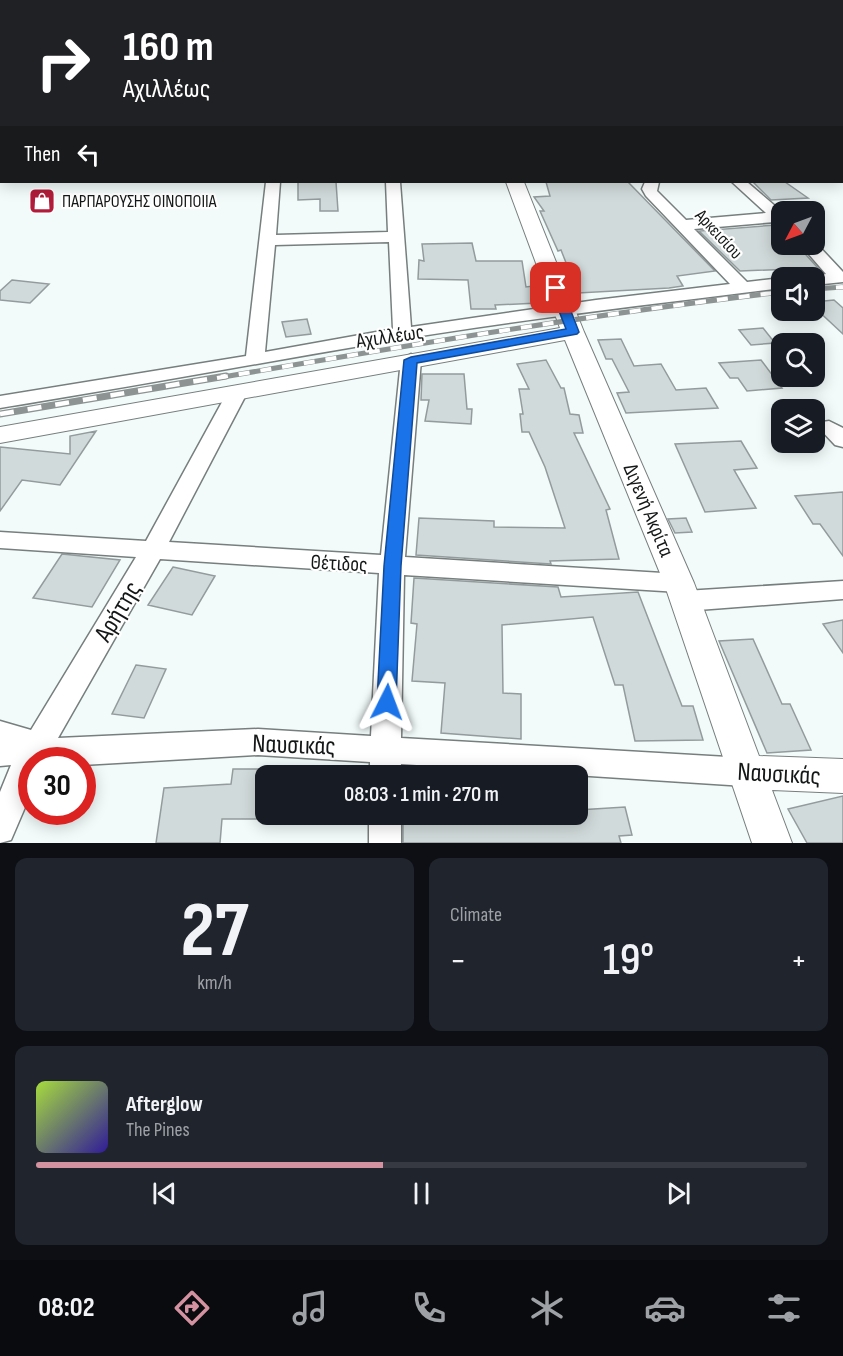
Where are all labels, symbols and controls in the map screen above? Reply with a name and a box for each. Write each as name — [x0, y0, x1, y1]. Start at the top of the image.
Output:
text: 160 m — [123, 22, 214, 73]
icon: right — [24, 24, 102, 102]
text: Αχιλλέως — [123, 73, 210, 105]
icon: left — [72, 138, 105, 171]
text: Then — [24, 141, 60, 168]
shop icon: ΠΑΡΠΑΡΟΥΣΗΣ ΟΙΝΟΠΟΙΙΑ — [27, 186, 57, 216]
place label: ΠΑΡΠΑΡΟΥΣΗΣ ΟΙΝΟΠΟΙΙΑ — [62, 191, 217, 212]
north arrow — [771, 201, 825, 255]
map controls — [771, 201, 825, 453]
street label: Αρκεισίου — [690, 205, 747, 263]
pin — [530, 262, 581, 313]
button: sound — [771, 267, 825, 321]
icon: arrive — [539, 271, 572, 304]
street label: Αχιλλέως — [354, 319, 425, 354]
button: search — [771, 333, 825, 387]
button: layers — [771, 399, 825, 453]
street label: Διγενή Ακρίτα — [618, 460, 679, 561]
street label: Θέτιδος — [310, 550, 368, 577]
street label: Αρήτης — [88, 576, 148, 649]
position arrow — [355, 670, 419, 734]
street label: Ναυσικάς — [252, 729, 336, 762]
speed limit sign: 30 — [18, 747, 96, 825]
street label: Ναυσικάς — [736, 757, 821, 792]
text: 08:03 · 1 min · 270 m — [344, 781, 499, 808]
text: 27 — [180, 885, 249, 978]
text: Climate — [450, 903, 502, 927]
text: 19° — [603, 933, 654, 988]
text: − — [450, 941, 466, 981]
text: + — [791, 941, 807, 981]
text: km/h — [197, 971, 232, 995]
text: Afterglow — [126, 1091, 203, 1118]
text: The Pines — [126, 1118, 190, 1142]
icon: previous — [148, 1177, 181, 1210]
icon: pause — [405, 1177, 438, 1210]
icon: next — [662, 1177, 695, 1210]
icon: directions — [171, 1287, 213, 1329]
icon: music — [289, 1287, 331, 1329]
icon: phone — [408, 1287, 450, 1329]
icon: climate — [526, 1287, 568, 1329]
icon: car — [644, 1287, 686, 1329]
icon: filters — [763, 1287, 805, 1329]
text: 08:02 — [38, 1292, 95, 1324]

